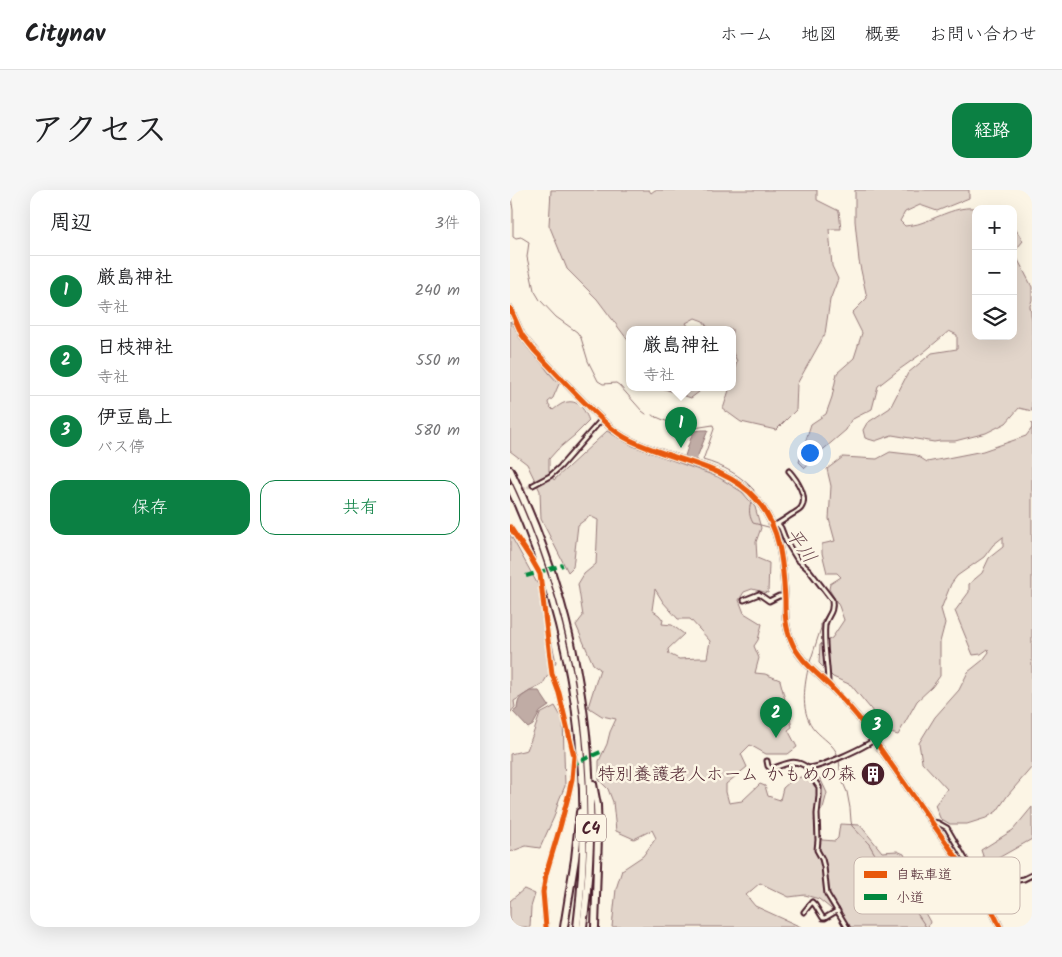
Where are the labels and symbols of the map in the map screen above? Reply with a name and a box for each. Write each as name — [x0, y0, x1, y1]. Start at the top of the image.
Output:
pin: 1 — [665, 407, 697, 448]
your location — [797, 440, 823, 466]
water label: 平川 — [777, 522, 824, 570]
pin: 2 — [760, 697, 792, 738]
pin: 3 — [861, 709, 893, 750]
place label: 特別養護老人ホーム かもめの森 — [598, 761, 856, 790]
building icon: 特別養護老人ホーム かもめの森 — [860, 761, 886, 787]
road number: C4 — [576, 814, 606, 841]
legend — [854, 857, 1020, 914]
text: 自転車道 — [896, 864, 952, 886]
text: 小道 — [896, 887, 924, 909]

